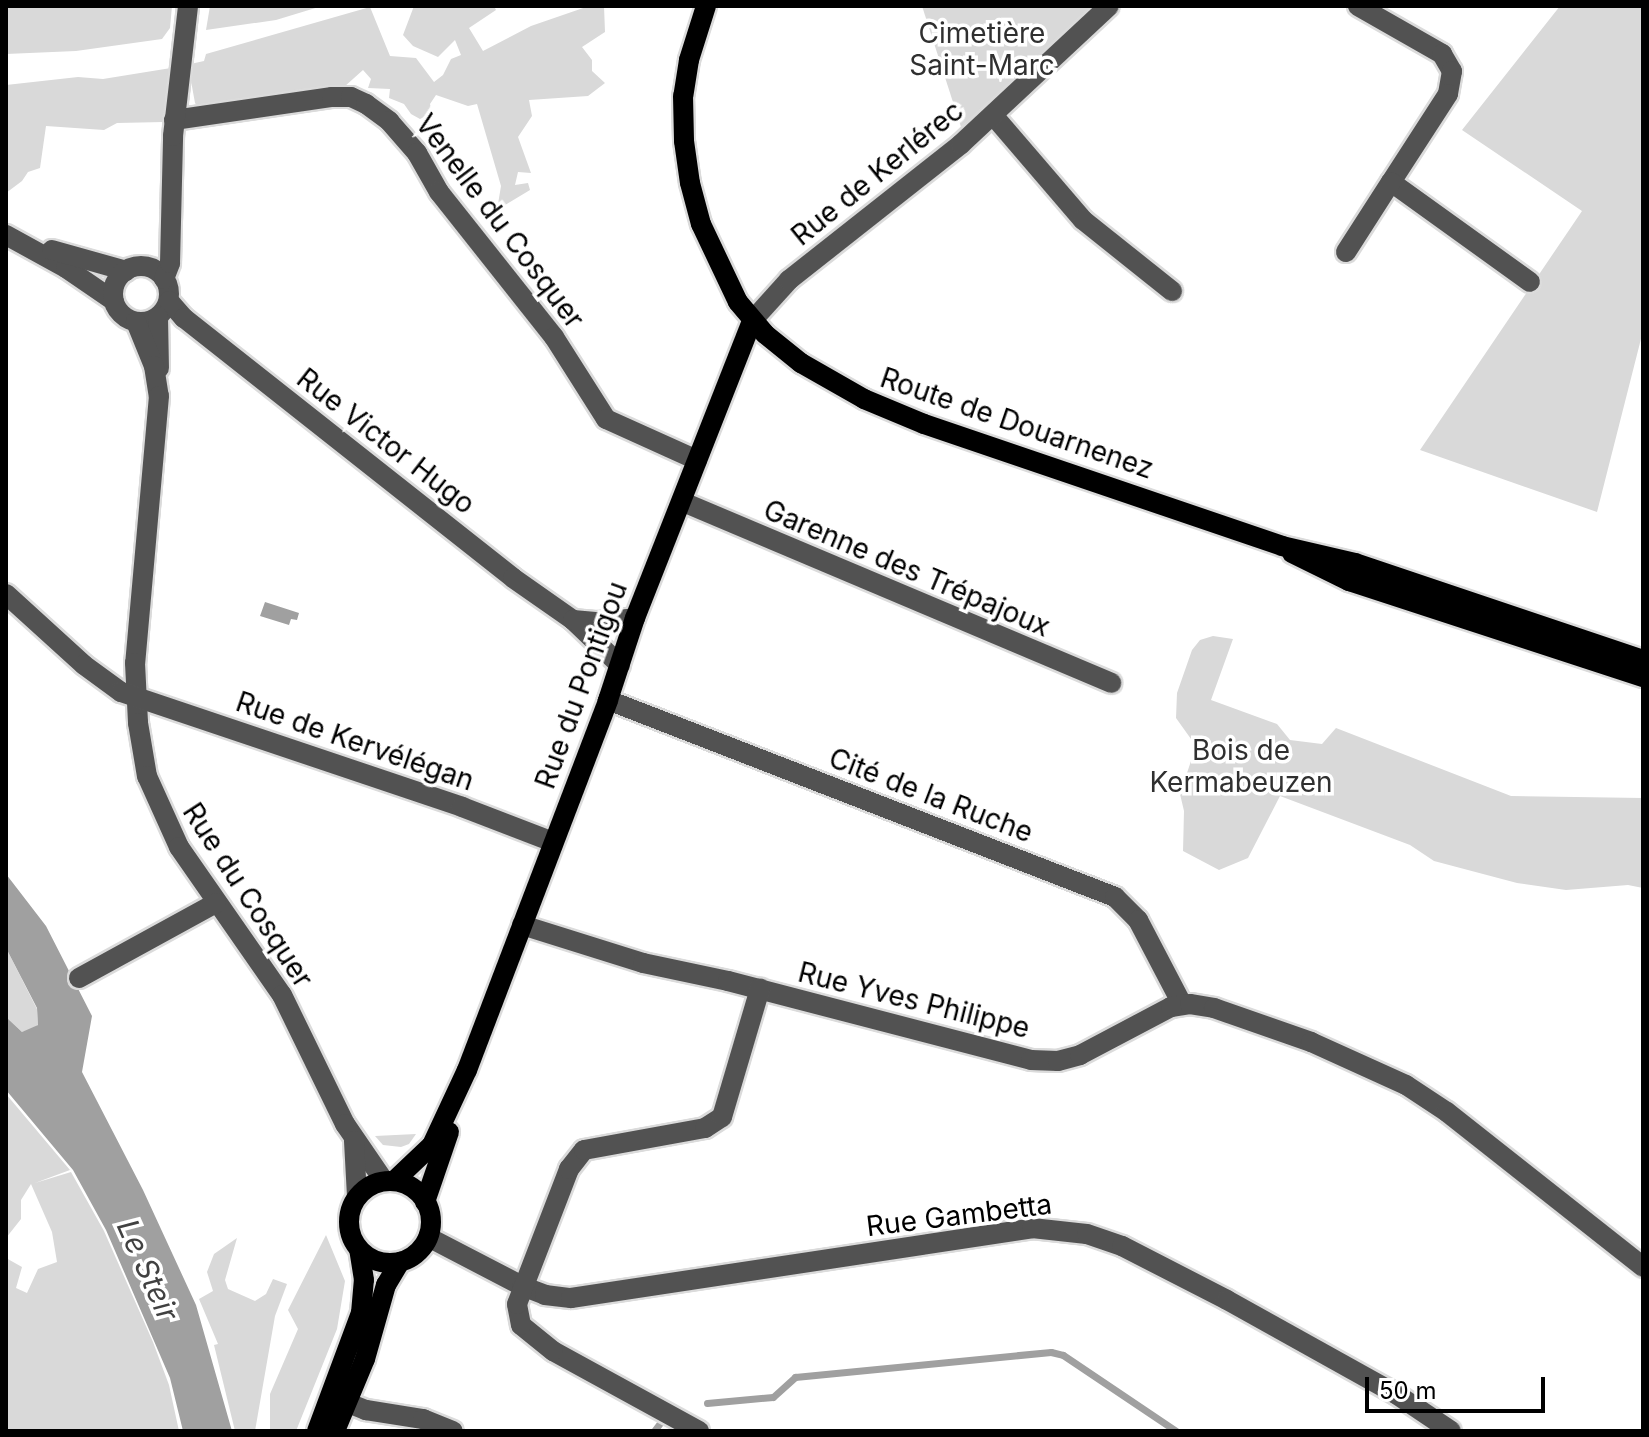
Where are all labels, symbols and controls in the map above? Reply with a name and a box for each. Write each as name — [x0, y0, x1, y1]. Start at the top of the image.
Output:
park label: Cimetière Saint-Marc — [909, 16, 1055, 82]
street label: Rue de Kerlérec — [785, 94, 969, 252]
street label: Venelle du Cosquer — [409, 107, 591, 335]
street label: Route de Douarnenez — [876, 360, 1158, 486]
street label: Rue Victor Hugo — [290, 361, 482, 521]
street label: Garenne des Trépajoux — [759, 492, 1055, 644]
street label: Rue du Pontigou — [528, 577, 634, 793]
street label: Rue de Kervélégan — [232, 685, 478, 797]
park label: Bois de Kermabeuzen — [1149, 733, 1333, 799]
street label: Cité de la Ruche — [824, 741, 1038, 849]
street label: Rue du Cosquer — [176, 797, 320, 993]
street label: Rue Yves Philippe — [795, 955, 1033, 1045]
street label: Rue Gambetta — [864, 1187, 1054, 1243]
water label: Le Steir — [110, 1214, 186, 1326]
scale bar — [1369, 1361, 1549, 1411]
text: 50 m — [1379, 1376, 1437, 1405]

